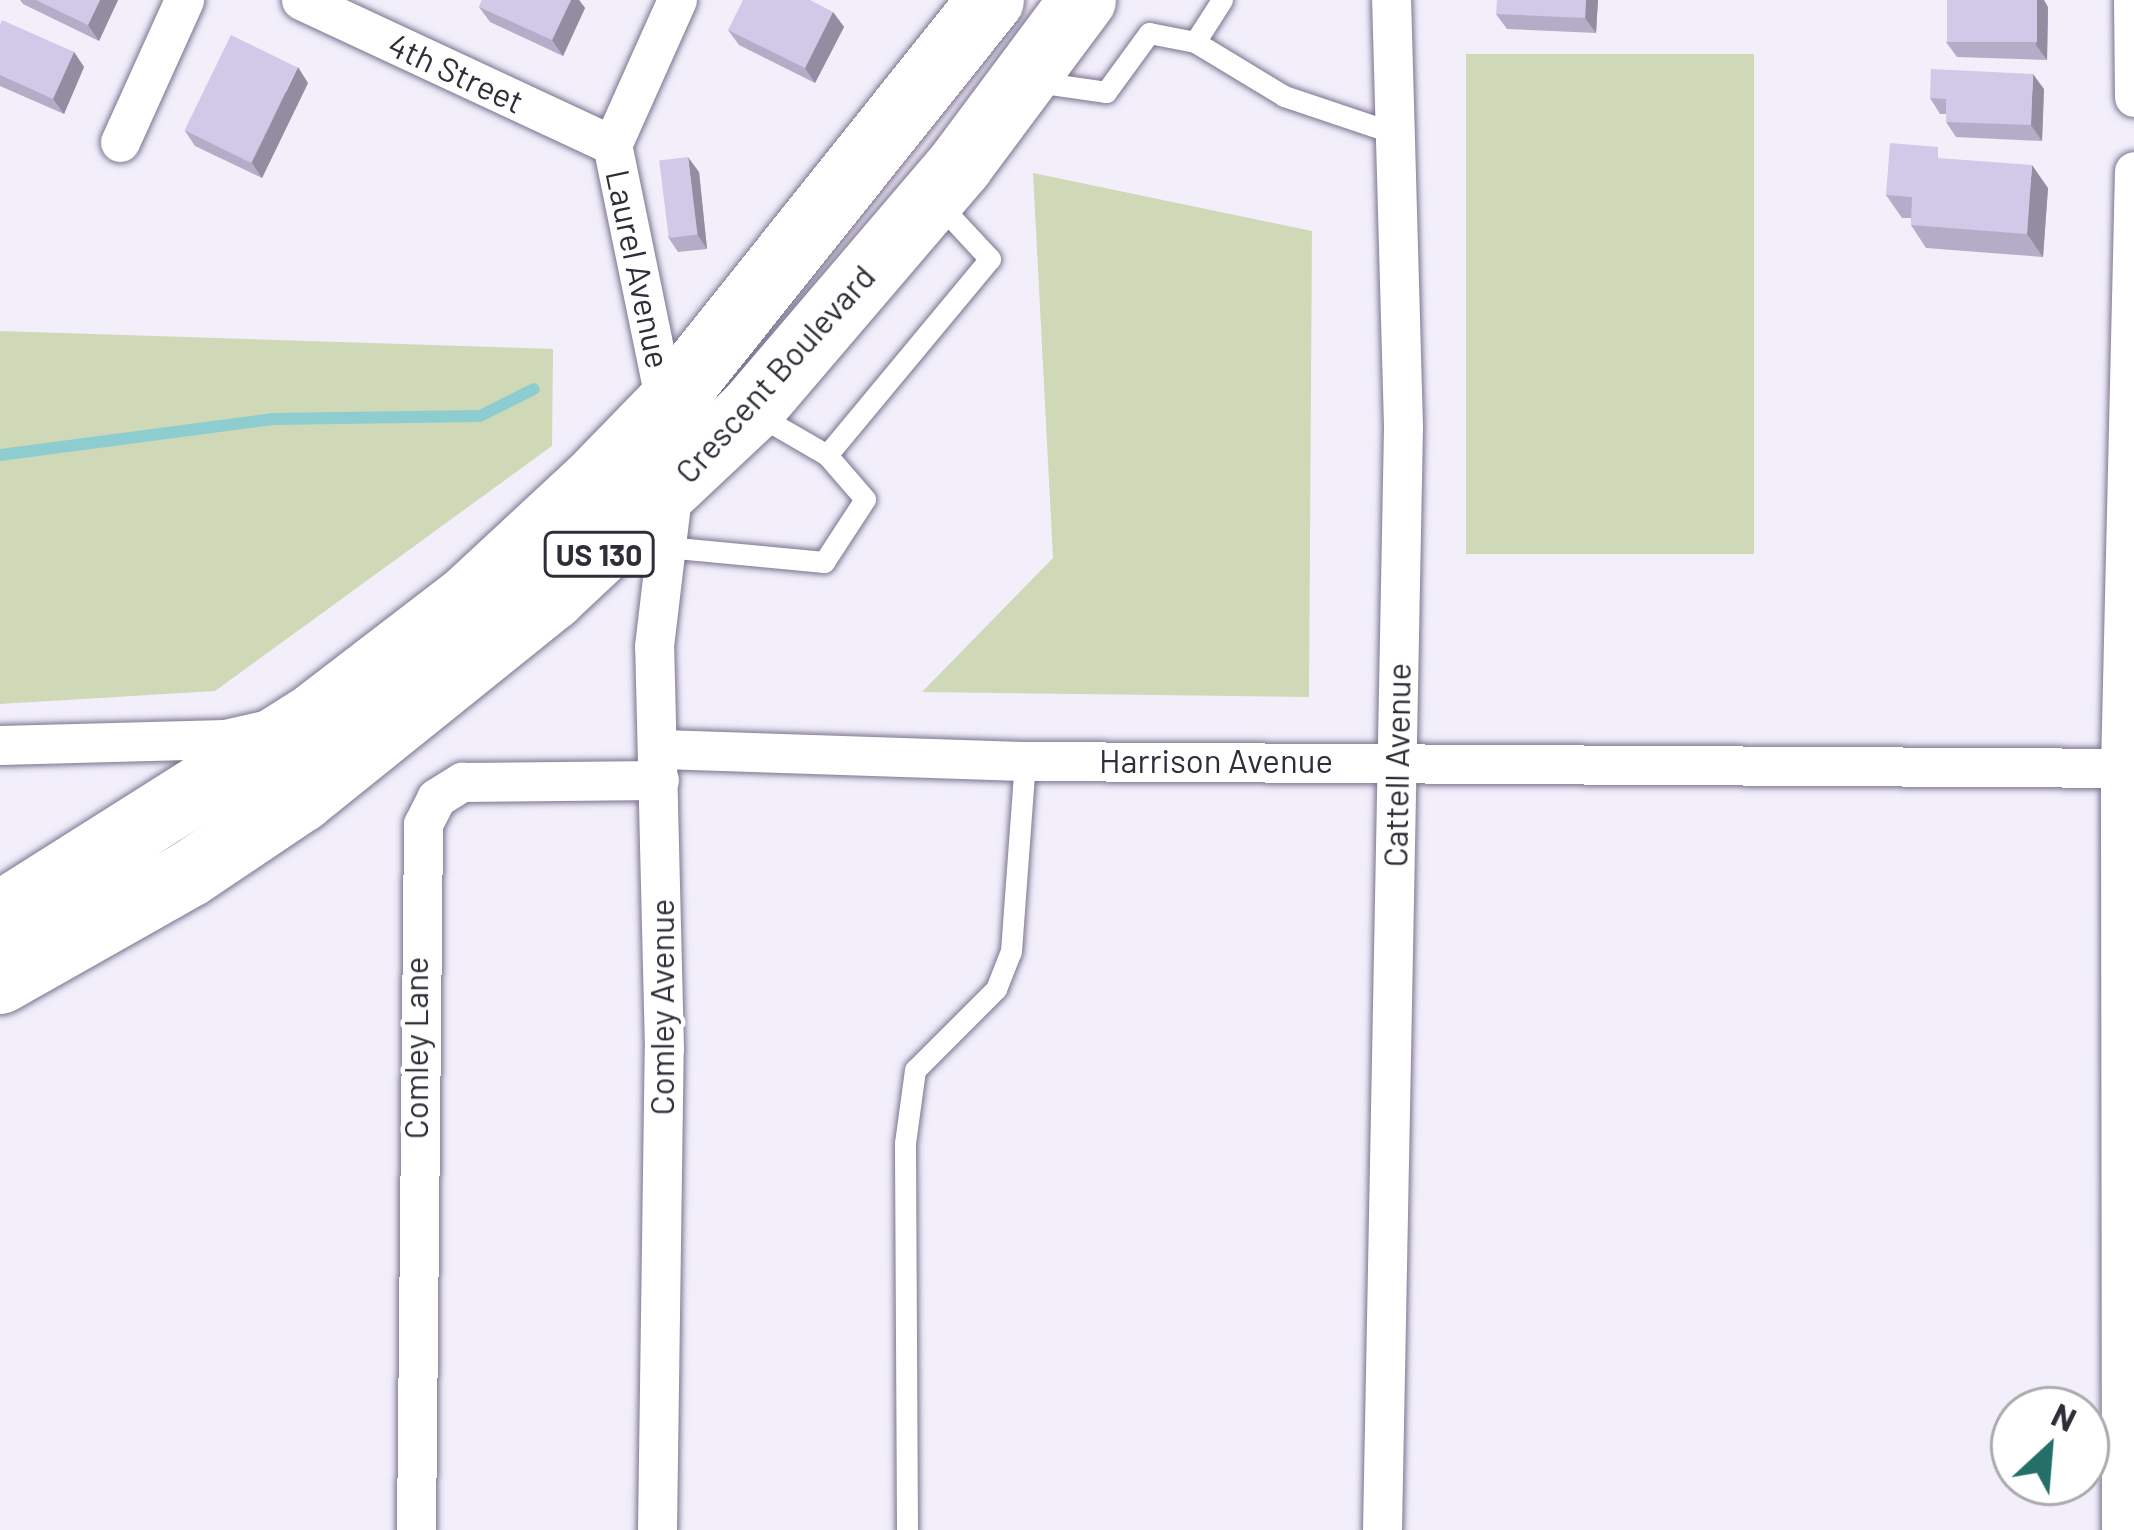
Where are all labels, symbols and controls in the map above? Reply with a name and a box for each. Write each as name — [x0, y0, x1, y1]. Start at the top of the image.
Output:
street label: 4th Street — [382, 24, 530, 122]
street label: Laurel Avenue — [598, 166, 678, 372]
street label: Crescent Boulevard — [667, 257, 883, 491]
road number: US 130 — [542, 530, 656, 578]
street label: Cattell Avenue — [1375, 663, 1419, 867]
street label: Harrison Avenue — [1099, 741, 1333, 781]
street label: Comley Avenue — [642, 899, 682, 1115]
street label: Comley Lane — [396, 957, 436, 1139]
north arrow — [1990, 1386, 2110, 1506]
text: N — [2046, 1394, 2083, 1439]

